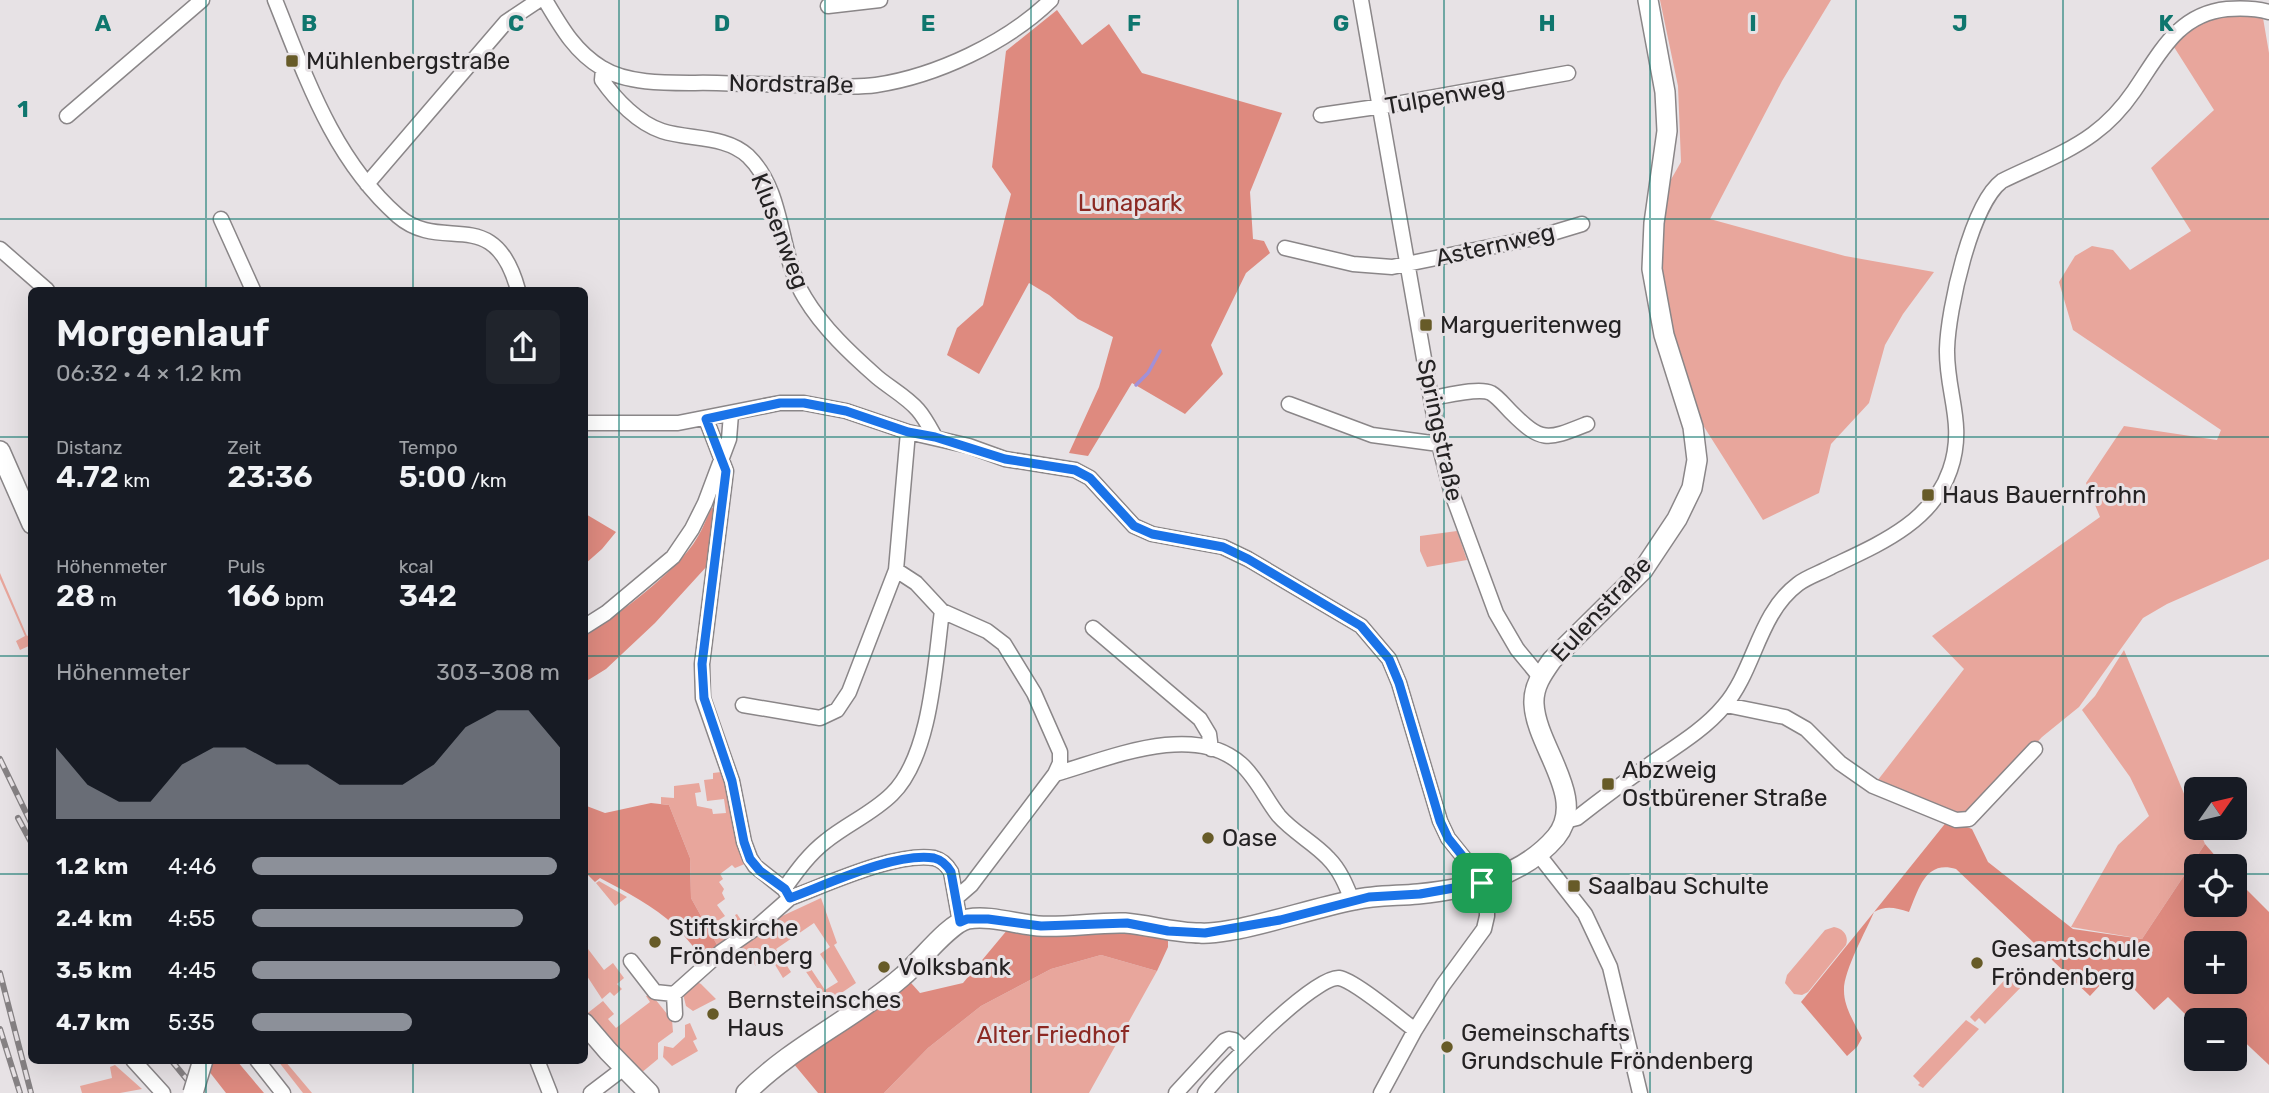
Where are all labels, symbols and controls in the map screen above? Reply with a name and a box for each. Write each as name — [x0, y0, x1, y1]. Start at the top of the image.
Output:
text: A — [95, 9, 112, 37]
text: B — [301, 9, 317, 37]
text: C — [508, 9, 524, 37]
text: D — [714, 9, 730, 37]
text: E — [921, 9, 935, 37]
text: F — [1127, 9, 1141, 37]
text: G — [1333, 9, 1349, 37]
text: H — [1538, 9, 1556, 37]
text: I — [1749, 9, 1757, 37]
text: J — [1952, 9, 1968, 37]
text: K — [2158, 9, 2174, 37]
place label: Mühlenbergstraße — [306, 47, 510, 75]
marker: Mühlenbergstraße — [284, 53, 300, 69]
street label: Nordstraße — [728, 69, 854, 99]
street label: Tulpenweg — [1383, 72, 1507, 120]
text: 1 — [17, 95, 29, 123]
street label: Klusenweg — [745, 169, 815, 293]
park label: Lunapark — [1078, 189, 1183, 217]
street label: Asternweg — [1433, 218, 1557, 272]
text: Morgenlauf — [56, 310, 269, 356]
button: share — [486, 310, 560, 384]
place label: Margueritenweg — [1440, 311, 1622, 339]
marker: Margueritenweg — [1418, 317, 1434, 333]
street label: Springstraße — [1411, 356, 1469, 504]
text: 06:32 · 4 × 1.2 km — [56, 359, 242, 387]
text: Distanz — [56, 436, 122, 459]
text: Zeit — [227, 436, 261, 459]
text: Tempo — [399, 436, 458, 459]
text: 4.72 — [56, 459, 119, 495]
text: 23:36 — [227, 459, 313, 495]
text: 5:00 — [399, 459, 466, 495]
text: km — [119, 469, 150, 492]
text: /km — [466, 469, 507, 492]
place label: Haus Bauernfrohn — [1942, 481, 2147, 509]
marker: Haus Bauernfrohn — [1920, 487, 1936, 503]
street label: Eulenstraße — [1545, 550, 1657, 668]
text: Höhenmeter — [56, 555, 167, 578]
text: Puls — [227, 555, 265, 578]
text: kcal — [399, 555, 434, 578]
text: 28 — [56, 578, 95, 614]
text: 166 — [227, 578, 280, 614]
text: 342 — [399, 578, 457, 614]
text: m — [95, 588, 117, 611]
text: bpm — [280, 588, 324, 611]
text: Höhenmeter — [56, 658, 190, 686]
text: 303–308 m — [436, 658, 560, 686]
place label: Abzweig Ostbürener Straße — [1622, 756, 1827, 812]
marker: Abzweig Ostbürener Straße — [1600, 776, 1616, 792]
north arrow — [2184, 777, 2247, 840]
map controls — [2184, 777, 2247, 1071]
place label: Oase — [1222, 824, 1277, 852]
marker: Oase — [1200, 830, 1216, 846]
text: 1.2 km — [56, 852, 128, 880]
text: 4:46 — [168, 852, 216, 880]
pin — [1452, 853, 1512, 913]
button: locate — [2184, 854, 2247, 917]
icon: arrive — [1463, 864, 1501, 902]
place label: Saalbau Schulte — [1588, 872, 1769, 900]
marker: Saalbau Schulte — [1566, 878, 1582, 894]
text: 2.4 km — [56, 904, 132, 932]
text: 4:55 — [168, 904, 216, 932]
place label: Stiftskirche Fröndenberg — [669, 914, 813, 970]
button: + — [2184, 931, 2247, 994]
marker: Stiftskirche Fröndenberg — [647, 934, 663, 950]
place label: Gesamtschule Fröndenberg — [1991, 935, 2151, 991]
place label: Volksbank — [898, 953, 1012, 981]
marker: Gesamtschule Fröndenberg — [1969, 955, 1985, 971]
text: 3.5 km — [56, 956, 132, 984]
text: 4:45 — [168, 956, 216, 984]
marker: Volksbank — [876, 959, 892, 975]
place label: Bernsteinsches Haus — [727, 986, 901, 1042]
marker: Bernsteinsches Haus — [705, 1006, 721, 1022]
text: 4.7 km — [56, 1008, 130, 1036]
text: 5:35 — [168, 1008, 215, 1036]
button: − — [2184, 1008, 2247, 1071]
place label: Gemeinschafts Grundschule Fröndenberg — [1461, 1019, 1754, 1075]
park label: Alter Friedhof — [977, 1021, 1130, 1049]
marker: Gemeinschafts Grundschule Fröndenberg — [1439, 1039, 1455, 1055]

